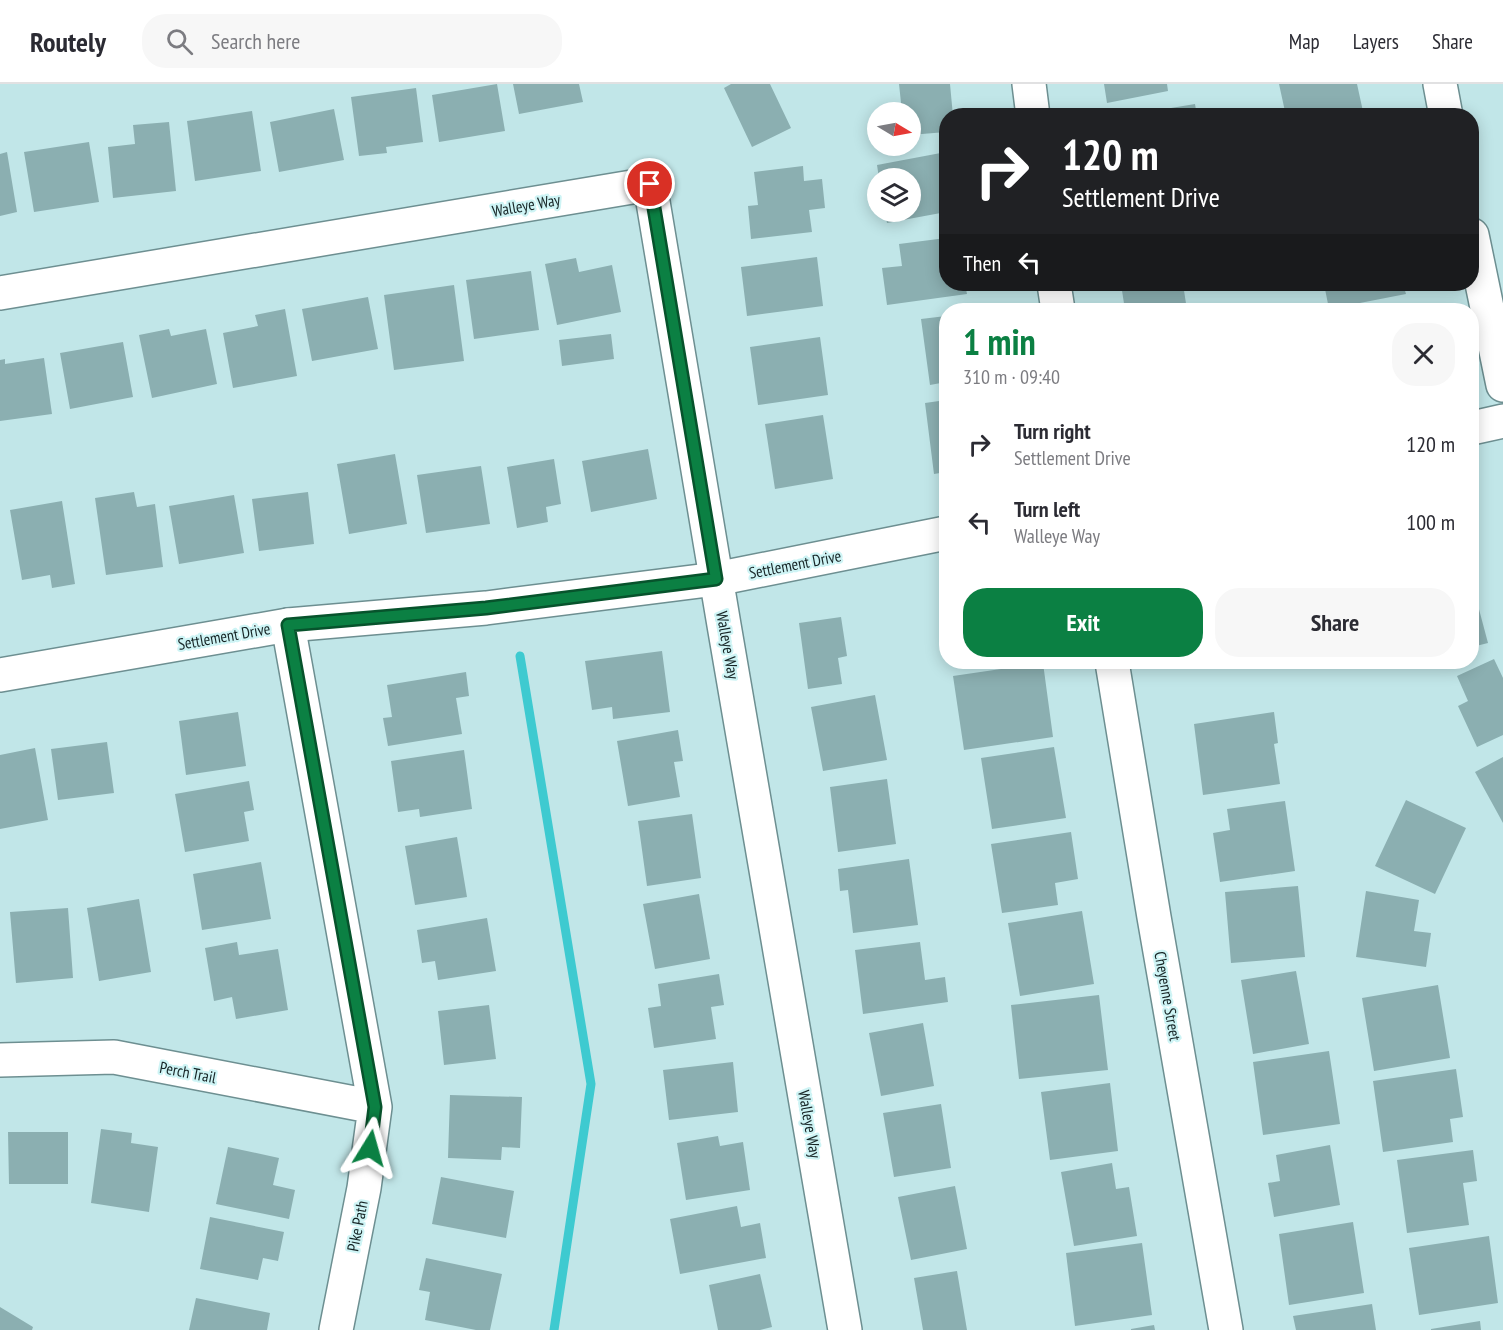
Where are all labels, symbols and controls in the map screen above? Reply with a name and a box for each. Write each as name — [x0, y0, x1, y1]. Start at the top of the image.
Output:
search box — [142, 14, 562, 68]
text: Routely — [30, 23, 106, 60]
icon: search — [163, 25, 196, 58]
text: Search here — [211, 27, 300, 55]
text: Map — [1289, 28, 1320, 55]
text: Layers — [1353, 28, 1399, 55]
text: Share — [1432, 28, 1473, 55]
north arrow — [867, 102, 921, 156]
map controls — [867, 102, 921, 222]
text: 120 m — [1062, 127, 1159, 182]
icon: right — [963, 132, 1041, 210]
pin — [624, 158, 675, 209]
icon: arrive — [633, 167, 666, 200]
button: layers — [867, 168, 921, 222]
text: Settlement Drive — [1062, 180, 1220, 214]
street label: Walleye Way — [490, 189, 562, 221]
icon: left — [1013, 246, 1046, 279]
text: Then — [963, 249, 1001, 277]
text: 1 min — [963, 318, 1036, 365]
button: close — [1392, 323, 1455, 386]
text: 310 m · 09:40 — [963, 364, 1060, 390]
text: Turn right — [1014, 417, 1091, 445]
icon: right — [963, 428, 996, 461]
text: 120 m — [1406, 430, 1455, 458]
text: Settlement Drive — [1014, 445, 1131, 471]
text: Turn left — [1014, 495, 1080, 523]
icon: left — [963, 506, 996, 539]
text: 100 m — [1406, 508, 1455, 536]
text: Walleye Way — [1014, 523, 1100, 549]
street label: Settlement Drive — [747, 545, 843, 583]
button: Exit — [963, 588, 1203, 657]
button: Share — [1215, 588, 1455, 657]
street label: Walleye Way — [712, 609, 744, 681]
street label: Settlement Drive — [176, 618, 272, 654]
street label: Cheyenne Street — [1150, 950, 1186, 1043]
street label: Perch Trail — [158, 1057, 218, 1087]
street label: Walleye Way — [794, 1088, 826, 1160]
position arrow — [338, 1116, 402, 1180]
street label: Pike Path — [342, 1199, 372, 1253]

